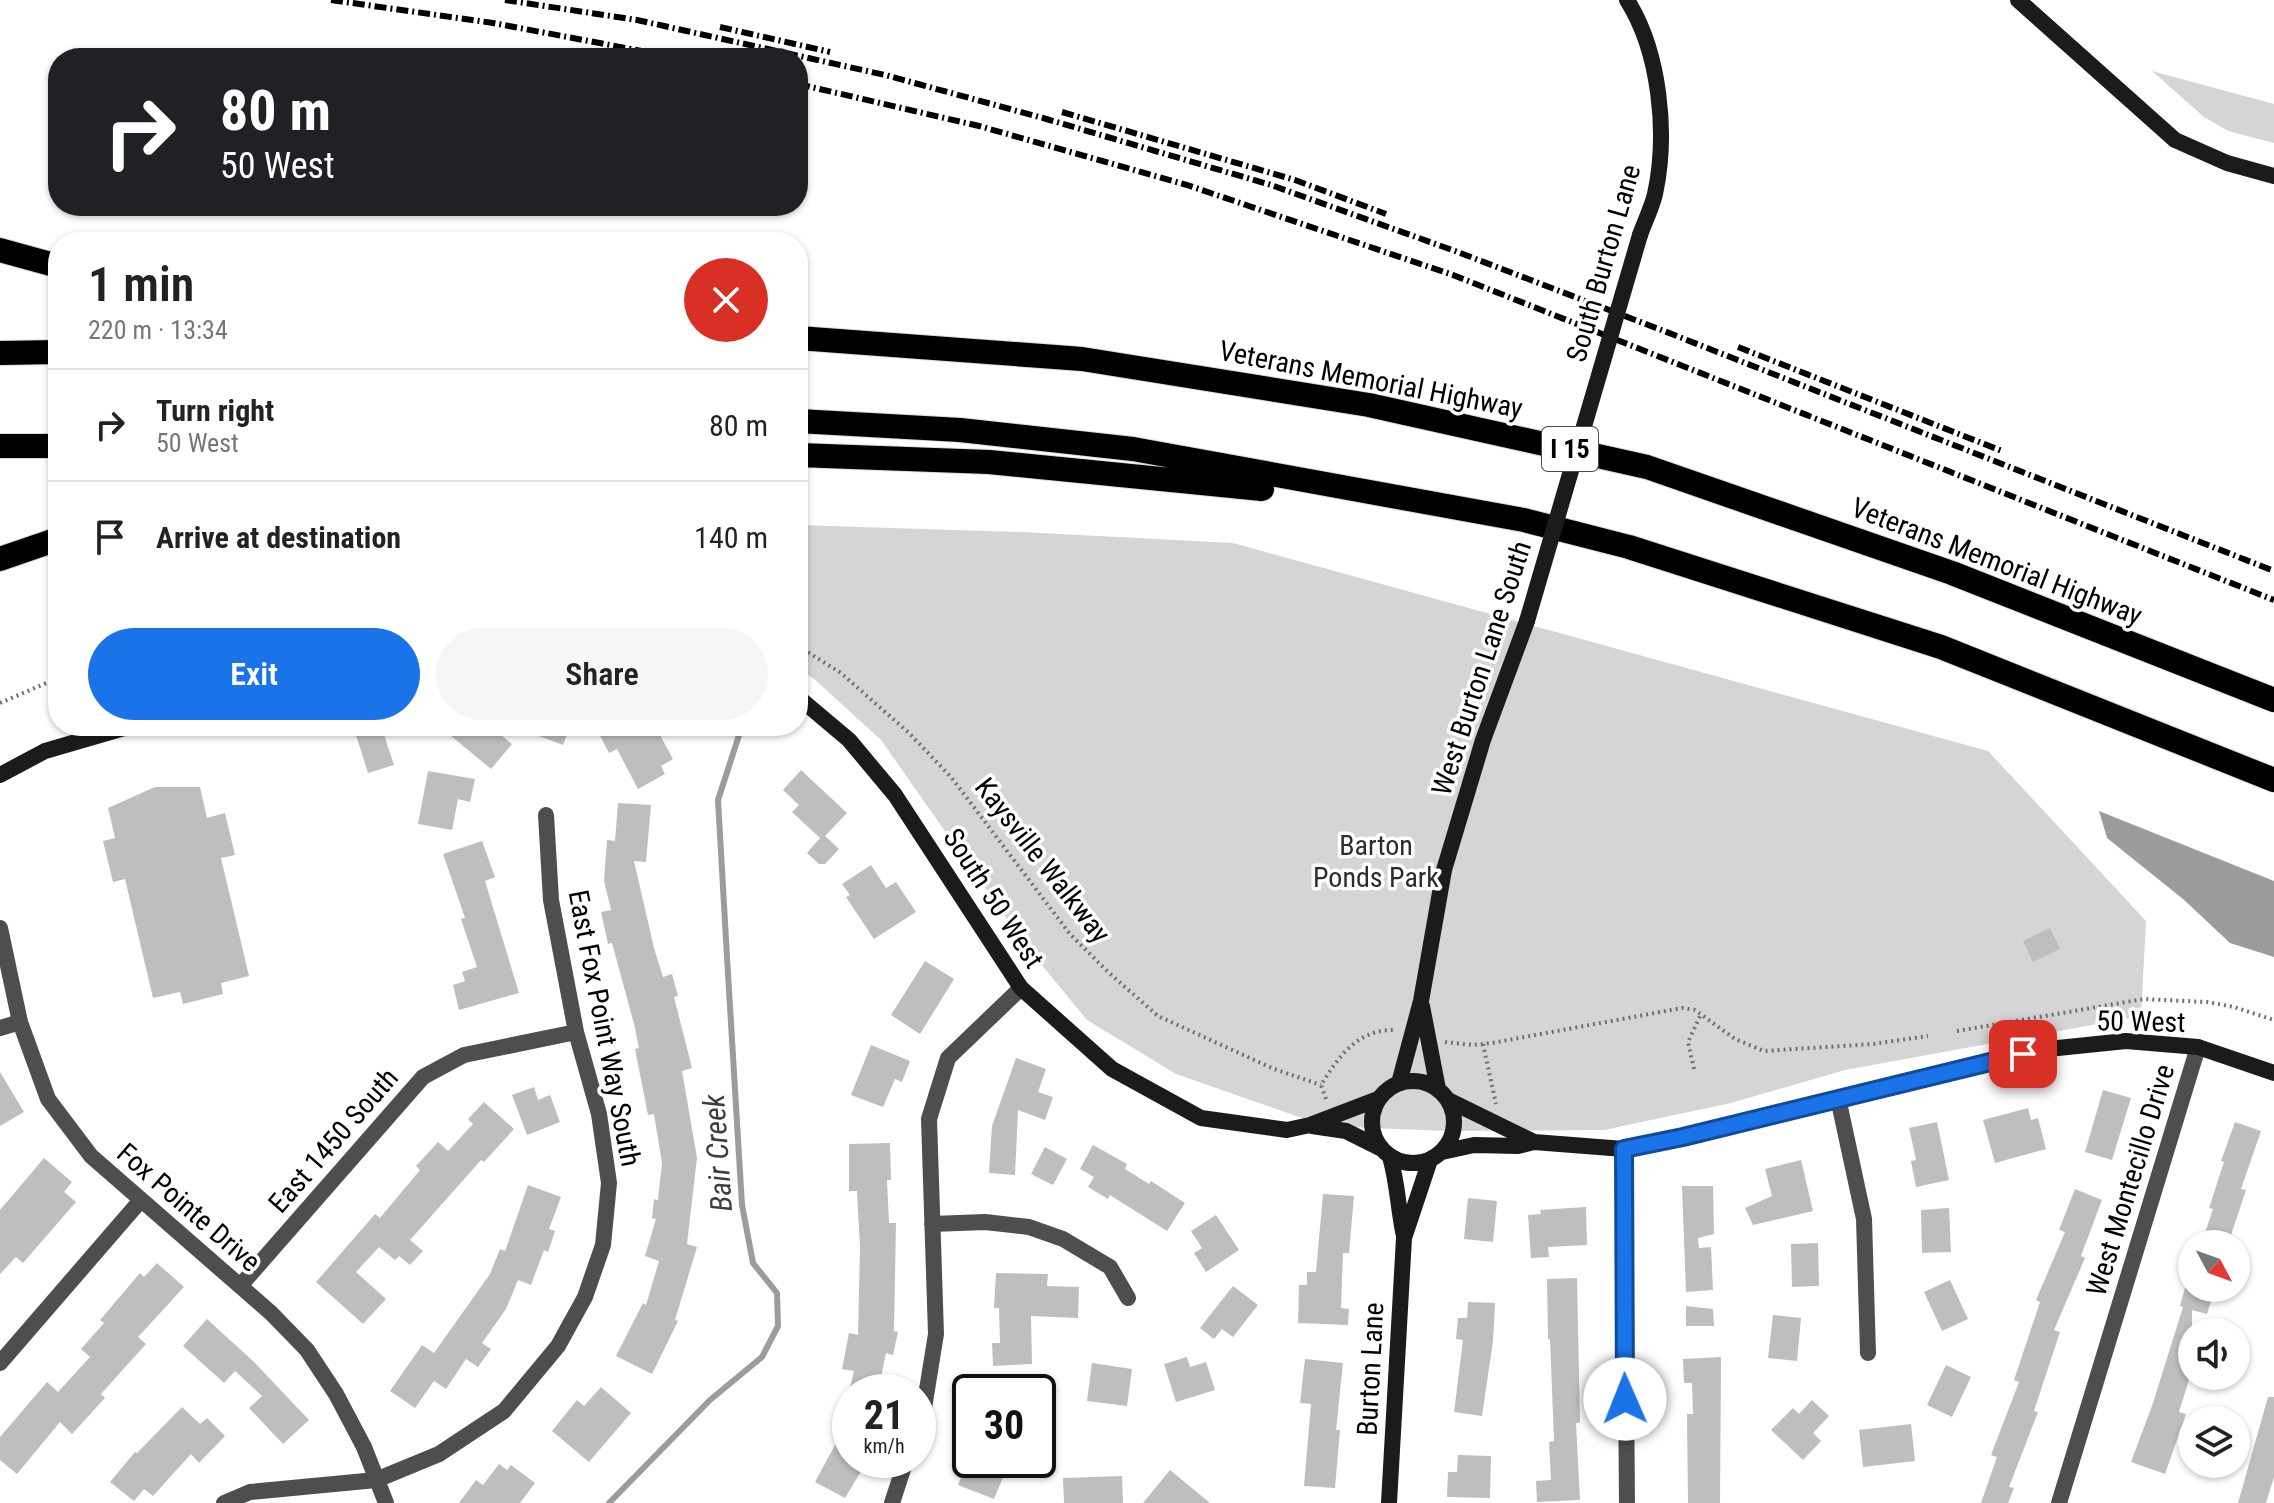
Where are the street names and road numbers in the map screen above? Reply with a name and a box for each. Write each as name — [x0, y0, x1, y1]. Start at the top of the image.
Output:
street label: South Burton Lane — [1560, 161, 1647, 366]
street label: Veterans Memorial Highway — [1216, 334, 1526, 425]
road number: I 15 — [1542, 427, 1598, 471]
street label: Veterans Memorial Highway — [1847, 491, 2147, 632]
street label: West Burton Lane South — [1425, 537, 1538, 799]
street label: Kaysville Walkway — [968, 771, 1117, 950]
street label: South 50 West — [936, 822, 1051, 974]
street label: East Fox Point Way South — [562, 887, 647, 1169]
street label: 50 West — [2096, 1004, 2186, 1039]
street label: West Montecillo Drive — [2080, 1060, 2181, 1300]
street label: East 1450 South — [262, 1061, 405, 1219]
street label: Fox Pointe Drive — [110, 1136, 267, 1278]
street label: Burton Lane — [1351, 1301, 1390, 1437]

